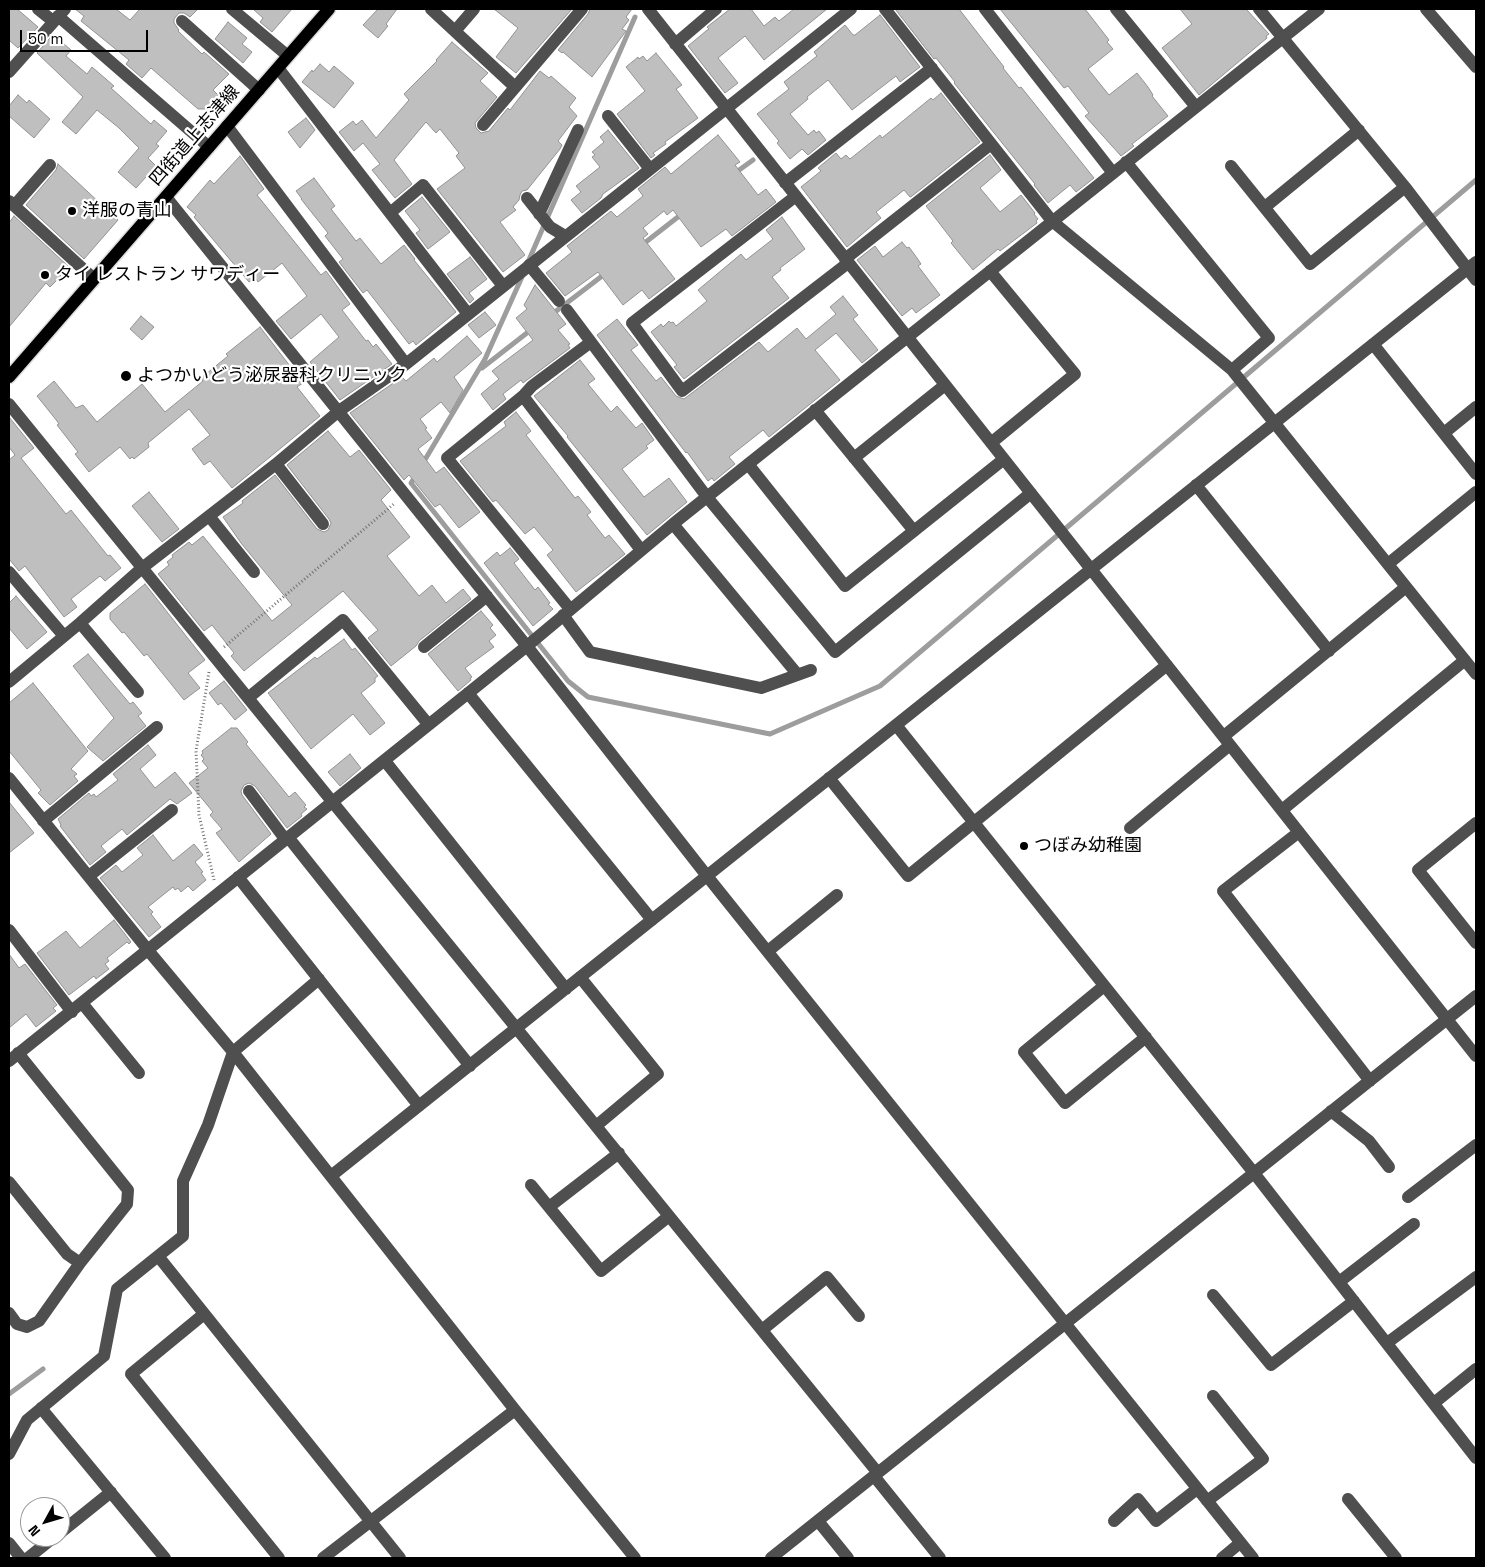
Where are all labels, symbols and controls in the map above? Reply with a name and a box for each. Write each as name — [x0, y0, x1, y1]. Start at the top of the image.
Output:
scale bar — [22, 20, 150, 52]
text: 50 m — [28, 29, 63, 48]
street label: 四街道上志津線 — [146, 81, 244, 191]
place label: 洋服の青山 — [82, 200, 172, 222]
marker: 洋服の青山 — [66, 205, 78, 217]
place label: タイ レストラン サワディー — [55, 264, 280, 286]
marker: タイ レストラン サワディー — [39, 269, 51, 281]
place label: よつかいどう泌尿器科クリニック — [137, 365, 407, 387]
marker: よつかいどう泌尿器科クリニック — [119, 369, 133, 383]
place label: つぼみ幼稚園 — [1034, 835, 1142, 857]
marker: つぼみ幼稚園 — [1018, 840, 1030, 852]
north arrow — [20, 1497, 70, 1547]
text: N — [24, 1522, 44, 1540]

